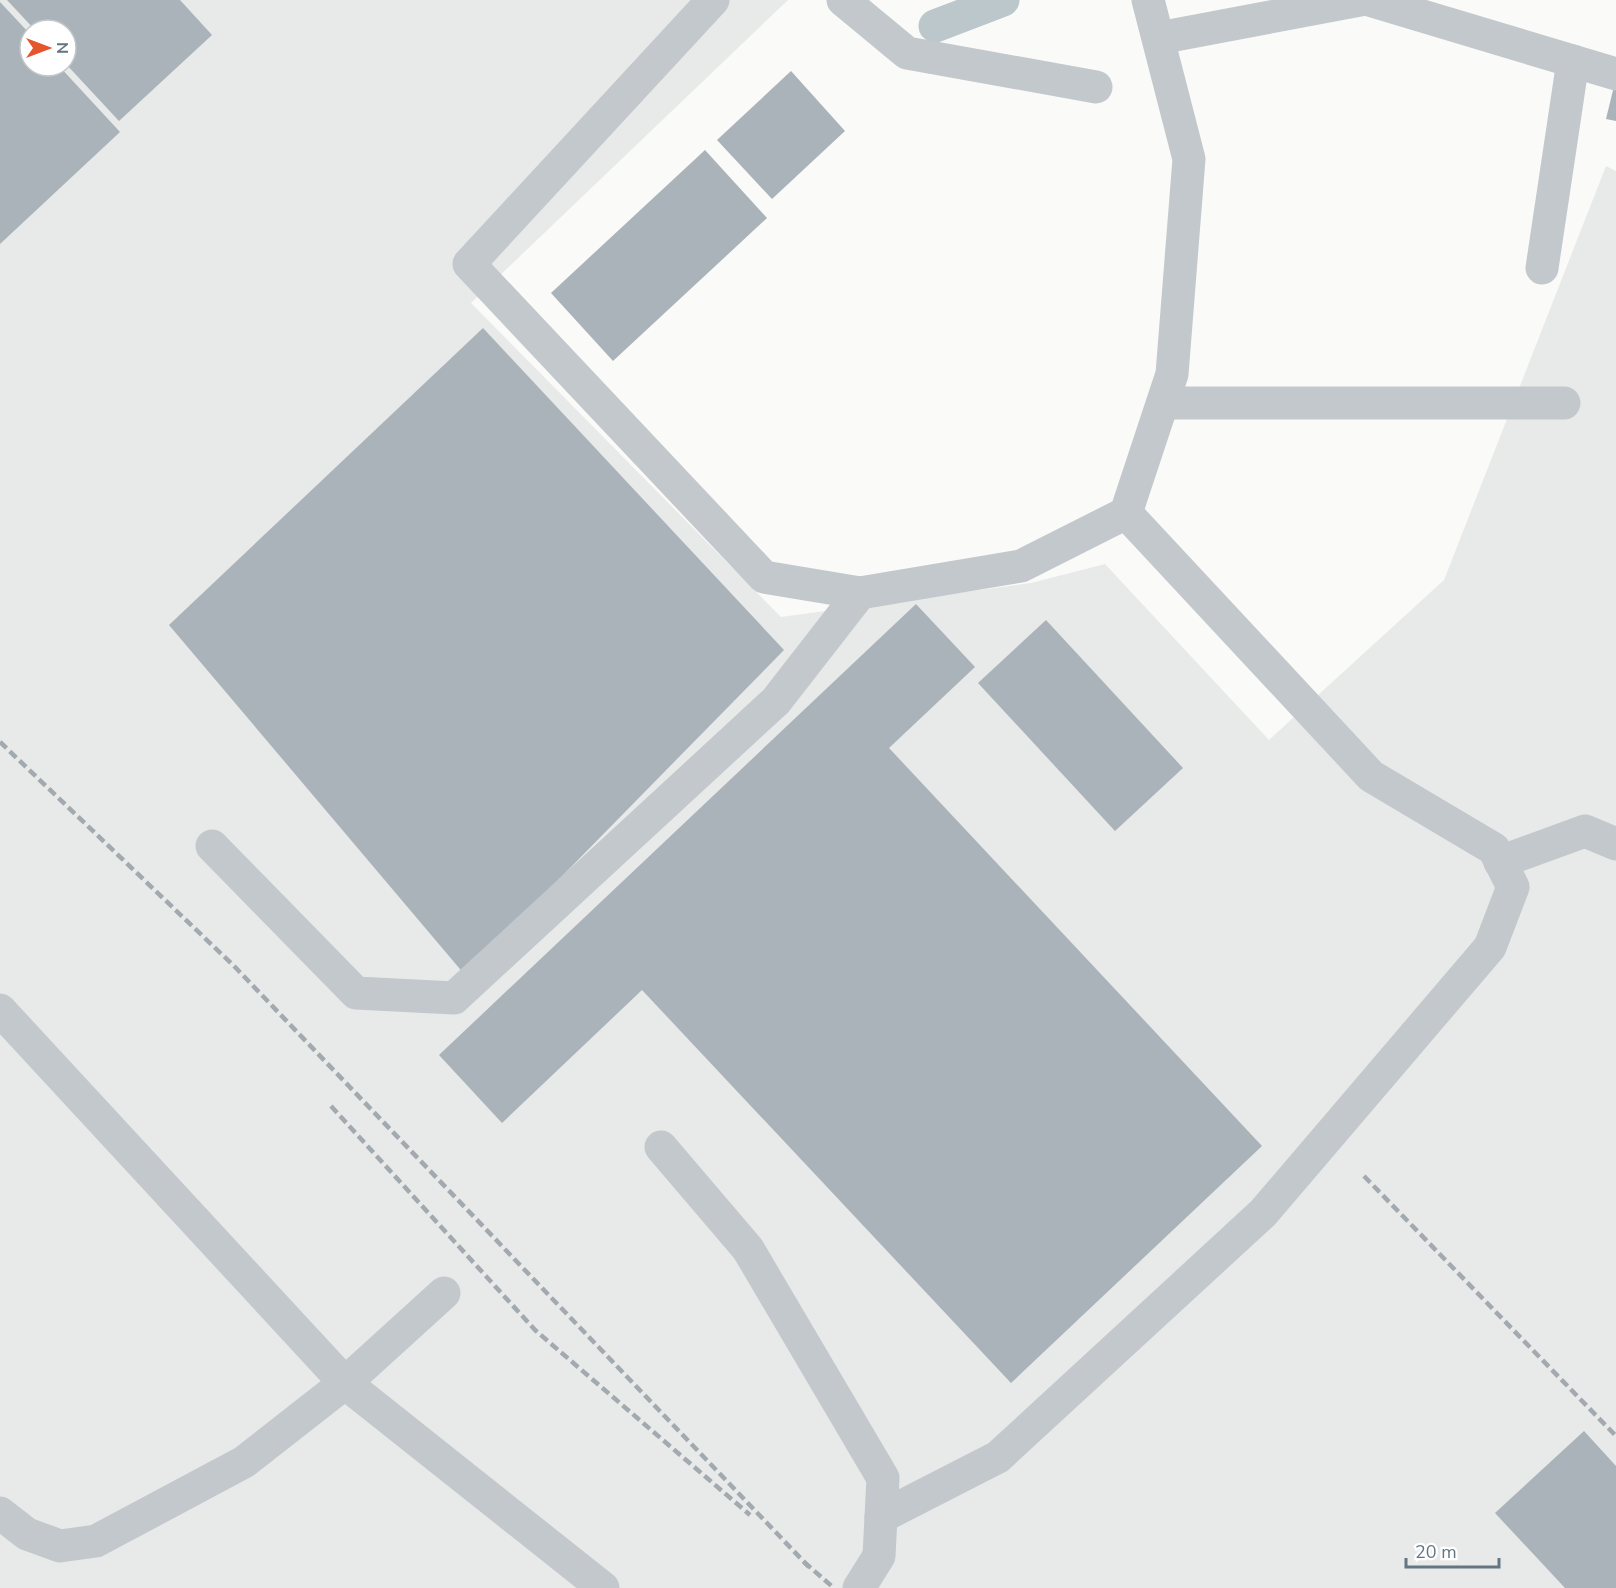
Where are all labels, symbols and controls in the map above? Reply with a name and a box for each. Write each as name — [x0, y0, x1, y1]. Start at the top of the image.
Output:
north arrow — [18, 18, 78, 78]
text: N — [51, 42, 73, 54]
scale bar — [1406, 1531, 1499, 1569]
text: 20 m — [1415, 1540, 1457, 1564]

